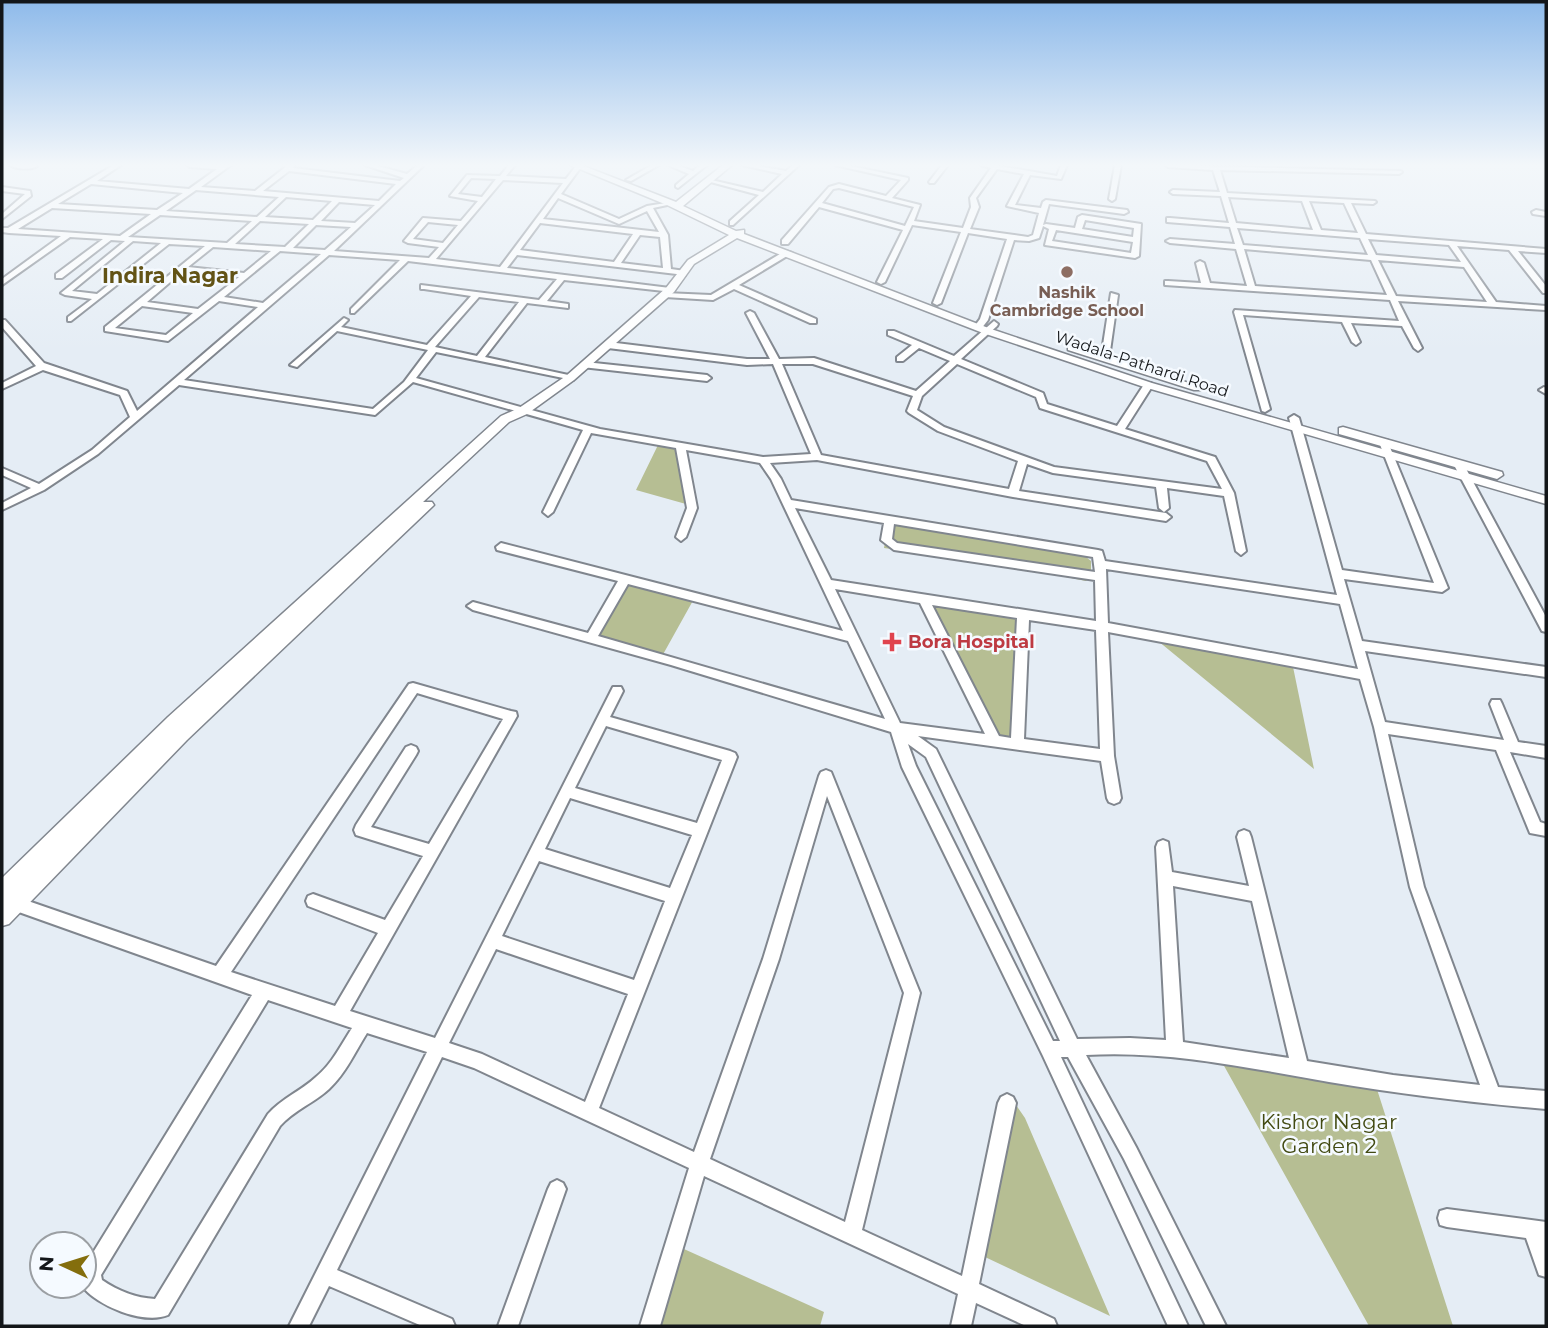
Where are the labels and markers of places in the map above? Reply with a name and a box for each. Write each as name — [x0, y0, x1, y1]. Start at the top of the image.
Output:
marker: Nashik Cambridge School — [1059, 264, 1075, 280]
place label: Nashik Cambridge School — [990, 283, 1144, 320]
place label: Bora Hospital — [908, 631, 1035, 653]
marker: Bora Hospital — [882, 632, 902, 652]

